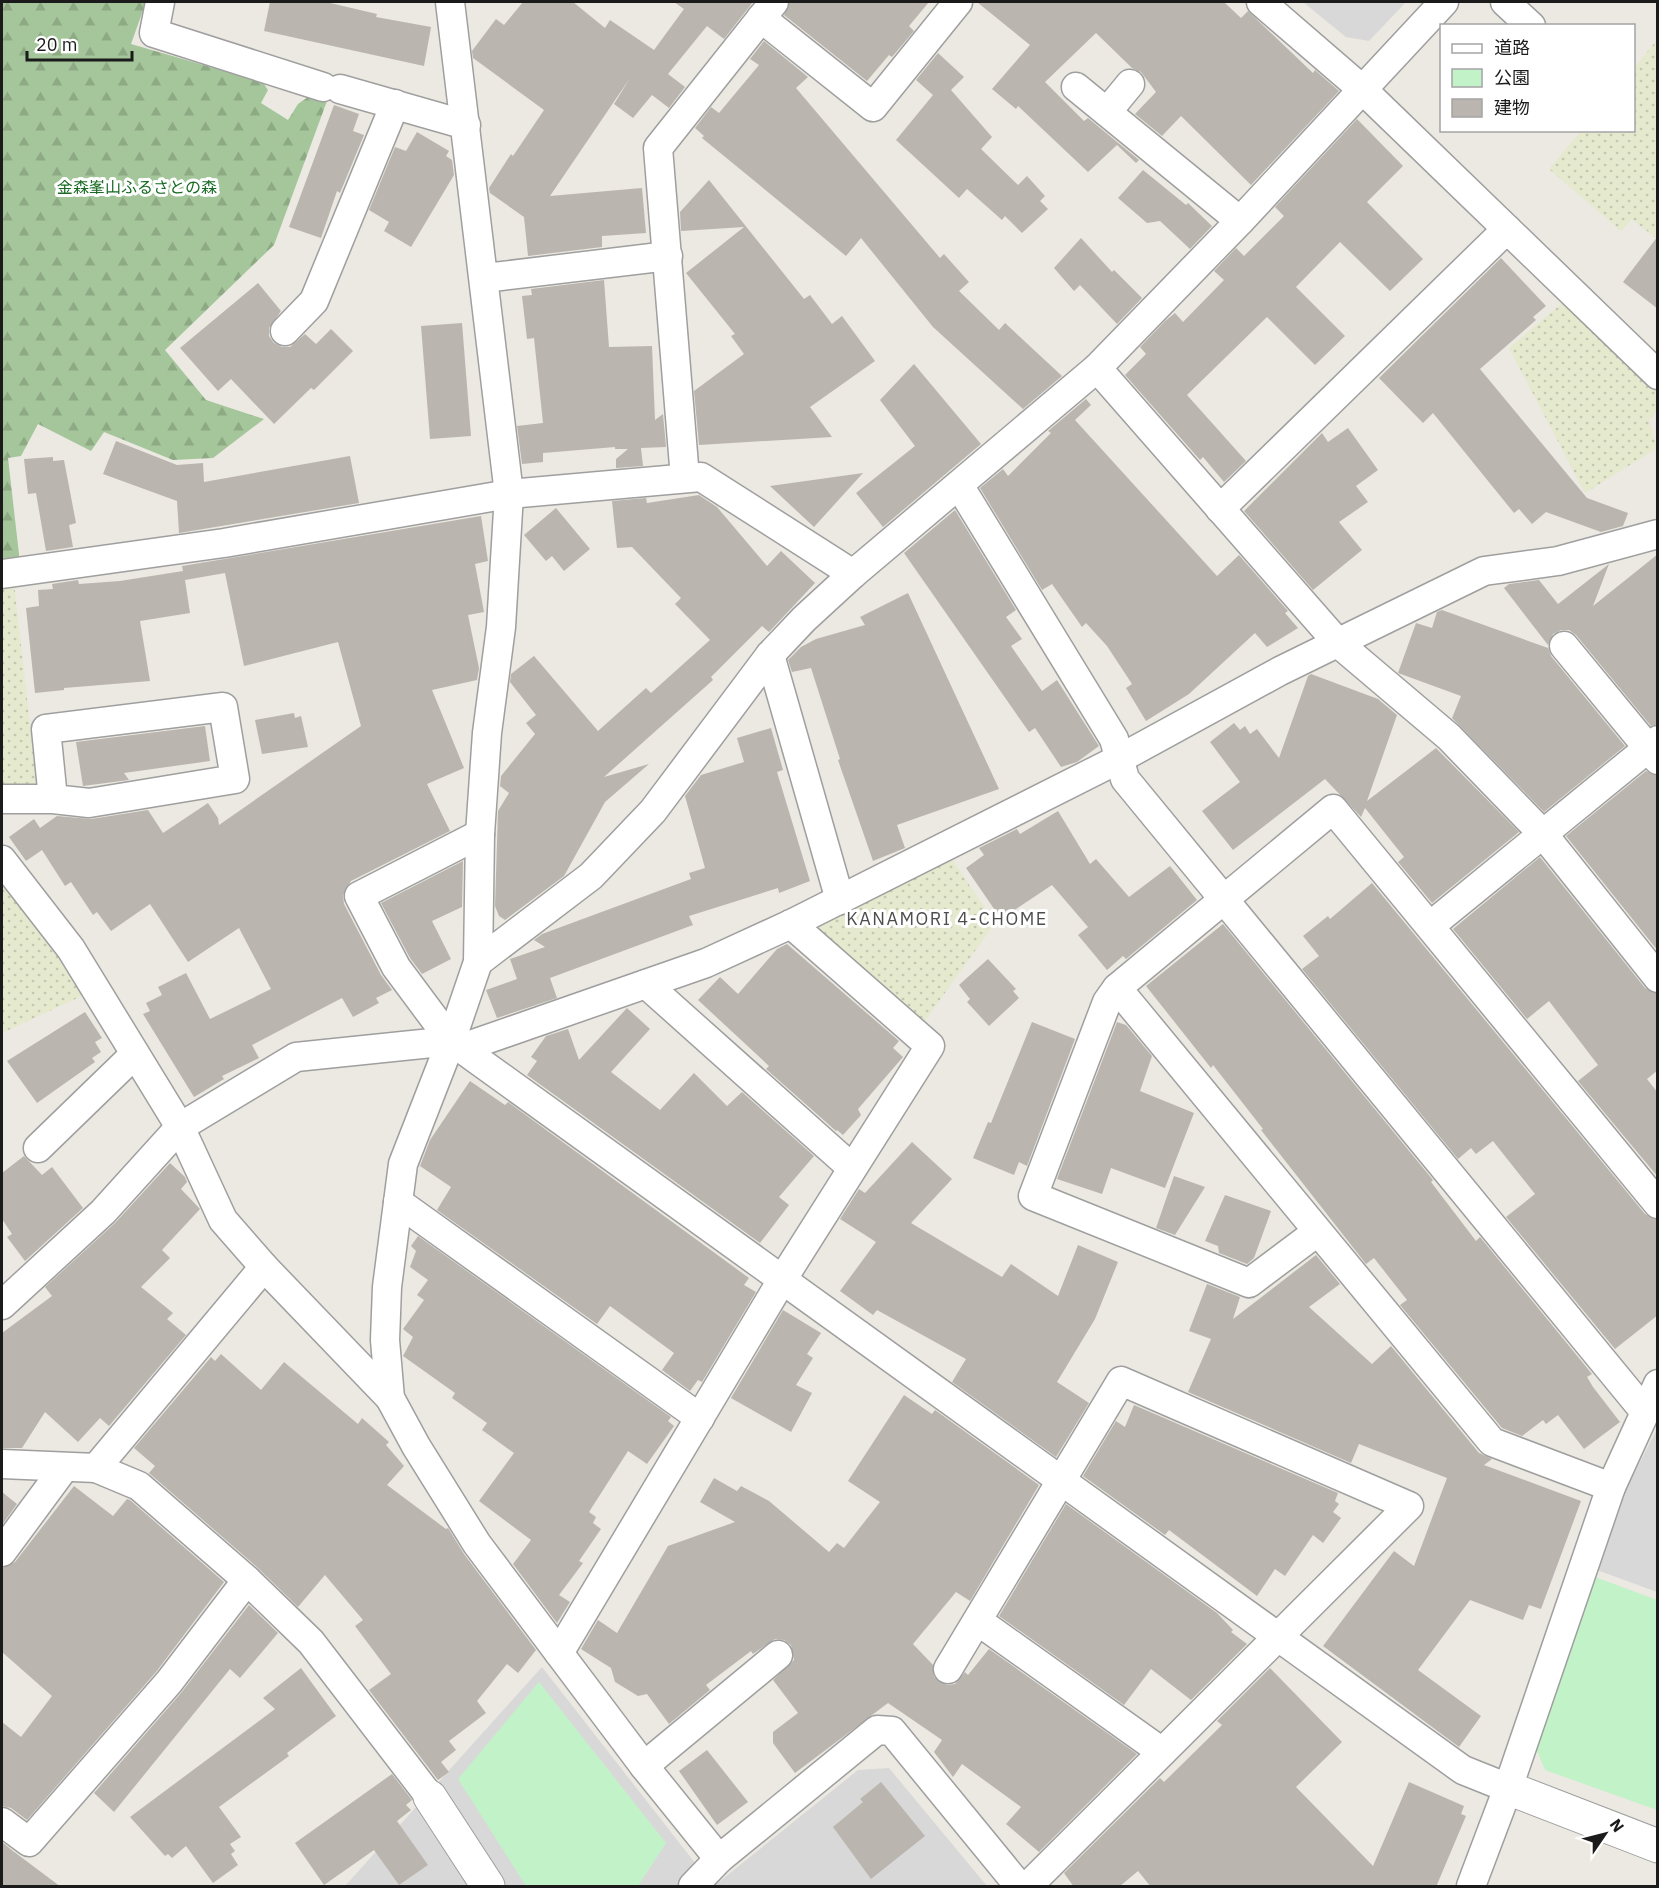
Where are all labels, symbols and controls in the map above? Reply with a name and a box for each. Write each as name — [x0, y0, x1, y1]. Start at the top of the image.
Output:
scale bar — [27, 24, 132, 62]
legend — [1440, 24, 1635, 132]
text: 20 m — [36, 33, 78, 56]
text: 道路 — [1494, 36, 1530, 59]
text: 公園 — [1494, 66, 1530, 89]
text: 建物 — [1494, 96, 1530, 119]
park label: 金森峯山ふるさとの森 — [57, 177, 217, 197]
district label: KANAMORI 4-CHOME — [846, 907, 1048, 930]
north arrow — [1575, 1804, 1635, 1864]
text: N — [1606, 1815, 1629, 1836]

